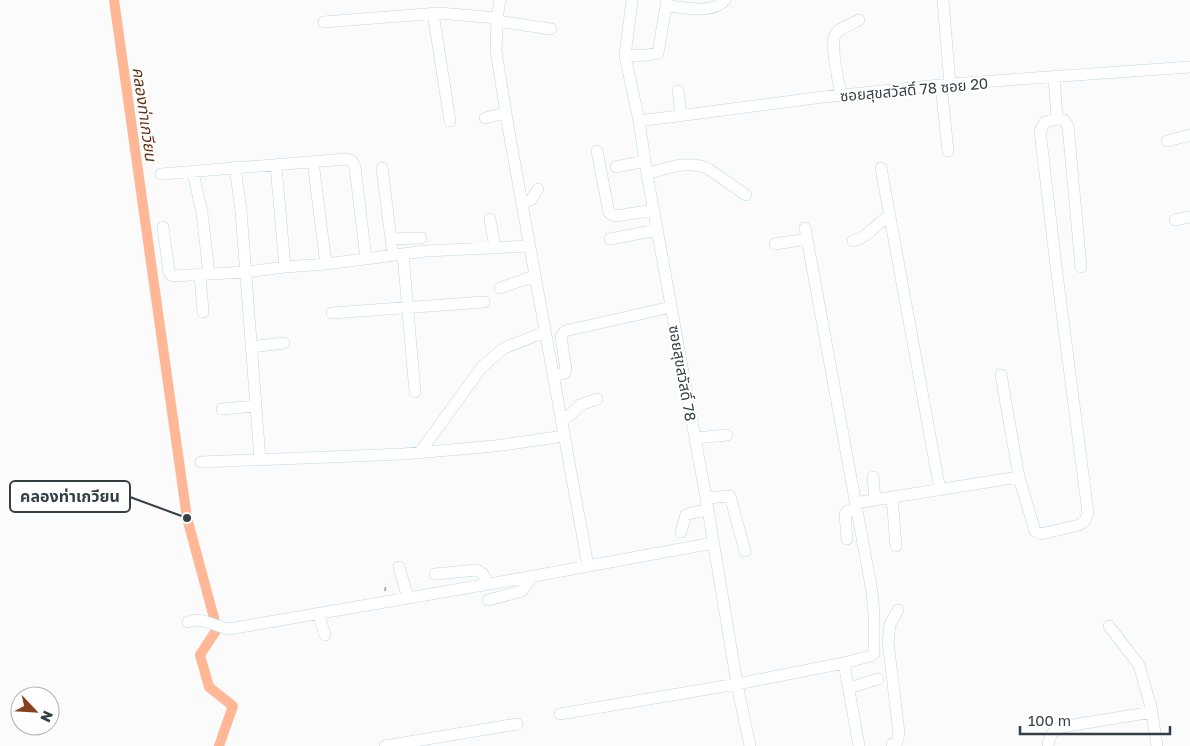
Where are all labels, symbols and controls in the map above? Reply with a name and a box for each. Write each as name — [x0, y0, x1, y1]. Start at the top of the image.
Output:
water label: คลองท่าเกวียน — [129, 66, 162, 163]
street label: ซอยสุขสวัสดิ์ 78 ซอย 20 — [839, 74, 989, 105]
street label: ซอยสุขสวัสดิ์ 78 — [665, 324, 700, 423]
callout: คลองท่าเกวียน — [10, 481, 130, 512]
text: คลองท่าเกวียน — [20, 486, 120, 506]
north arrow — [10, 686, 60, 736]
scale bar — [1020, 704, 1170, 736]
text: N — [37, 708, 57, 725]
text: 100 m — [1028, 711, 1071, 729]

